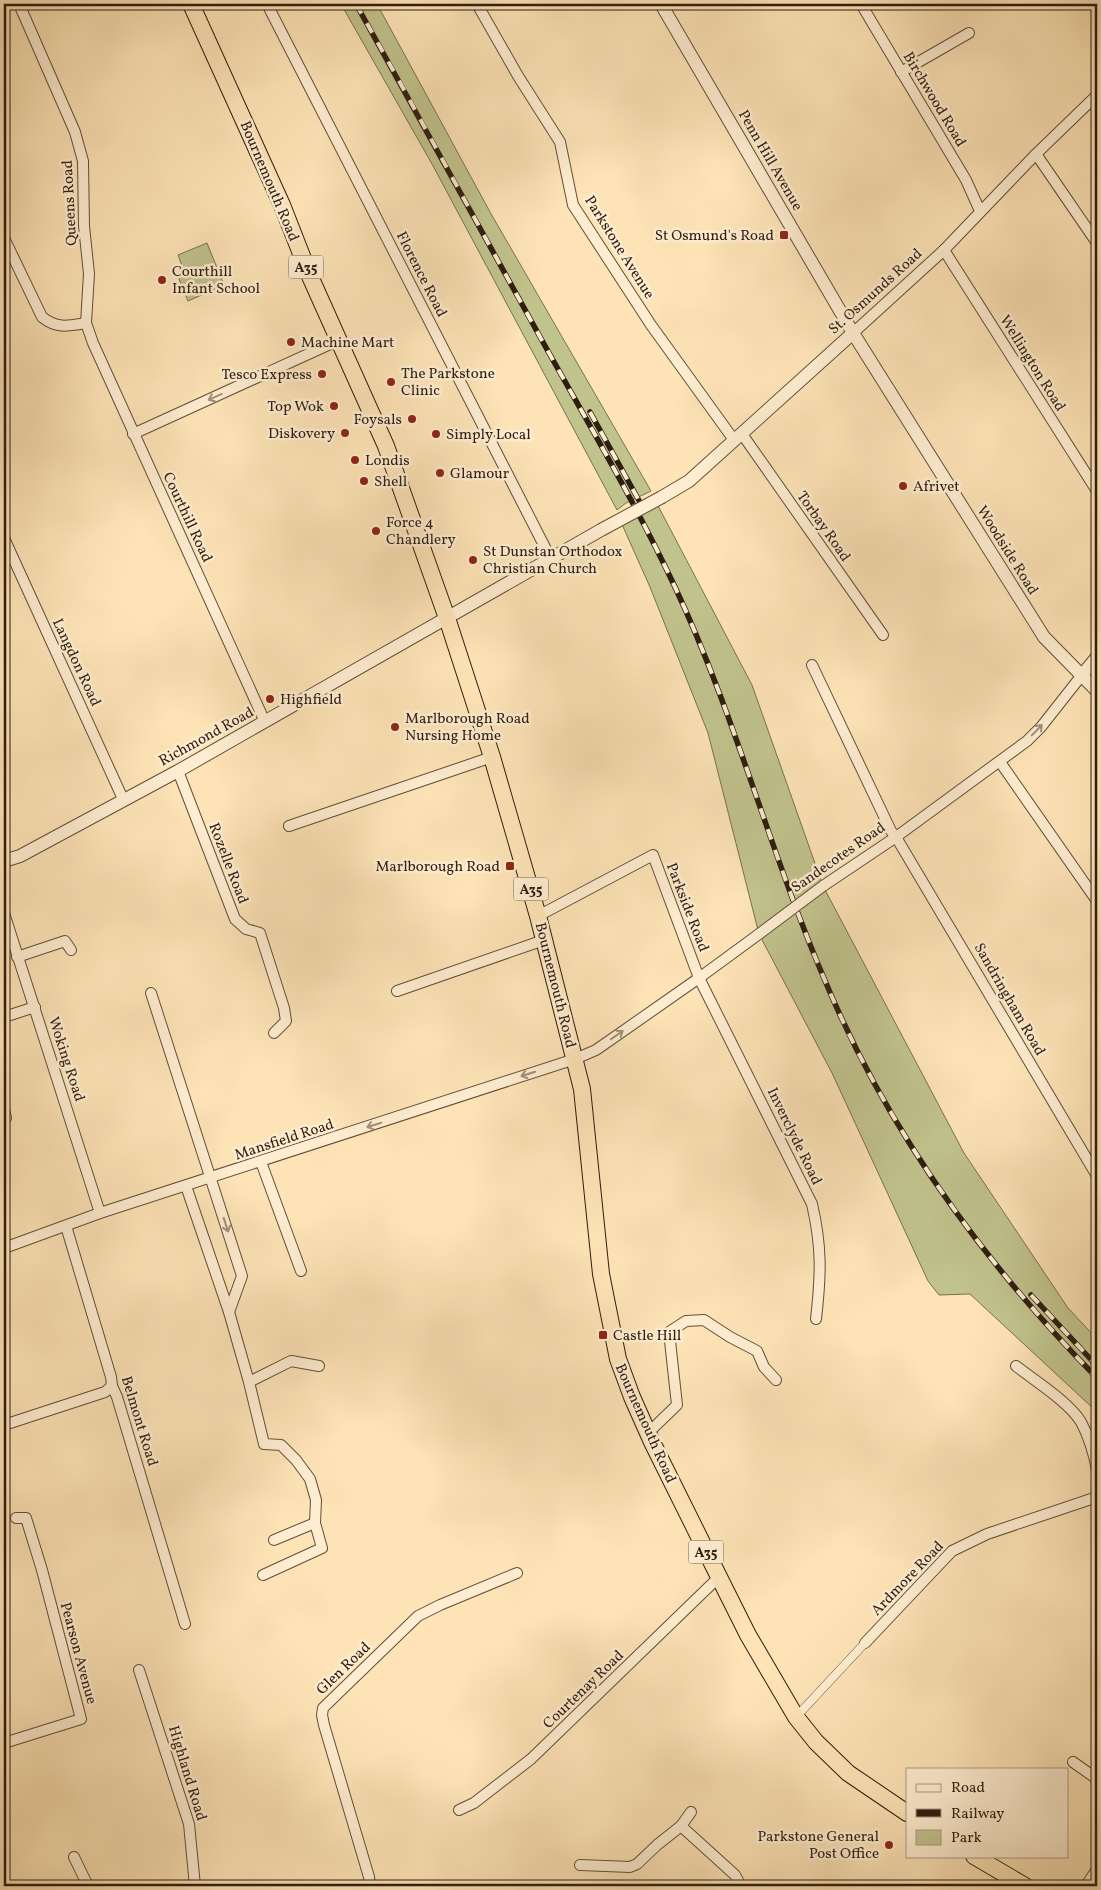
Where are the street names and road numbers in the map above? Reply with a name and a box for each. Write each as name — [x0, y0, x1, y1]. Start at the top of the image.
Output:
street label: Birchwood Road — [897, 48, 970, 151]
street label: Penn Hill Avenue — [732, 106, 807, 215]
street label: Bournemouth Road — [234, 118, 303, 245]
street label: Queens Road — [58, 159, 83, 246]
street label: Parkstone Avenue — [578, 192, 659, 304]
street label: Florence Road — [390, 228, 451, 321]
street label: St. Osmunds Road — [824, 244, 928, 340]
road number: A35 — [288, 256, 324, 278]
street label: Wellington Road — [994, 312, 1070, 416]
street label: Courthill Road — [157, 469, 217, 566]
street label: Torbay Road — [791, 487, 855, 566]
street label: Woodside Road — [971, 502, 1043, 599]
street label: Langdon Road — [46, 615, 105, 710]
street label: Richmond Road — [155, 703, 258, 772]
street label: Sandecotes Road — [788, 818, 890, 899]
street label: Rozelle Road — [202, 820, 253, 907]
street label: Parkside Road — [660, 860, 713, 955]
road number: A35 — [514, 878, 548, 901]
street label: Bournemouth Road — [529, 920, 580, 1050]
street label: Sandringham Road — [968, 939, 1050, 1060]
street label: Woking Road — [42, 1014, 89, 1104]
street label: Inverclyde Road — [761, 1084, 826, 1189]
street label: Mansfield Road — [232, 1115, 337, 1166]
street label: Bournemouth Road — [609, 1360, 680, 1487]
street label: Belmont Road — [115, 1374, 162, 1469]
street label: Ardmore Road — [867, 1537, 949, 1621]
road number: A35 — [688, 1540, 724, 1564]
street label: Pearson Avenue — [54, 1600, 101, 1707]
street label: Glen Road — [312, 1638, 376, 1700]
street label: Courtenay Road — [539, 1646, 629, 1734]
street label: Highland Road — [162, 1723, 211, 1824]

